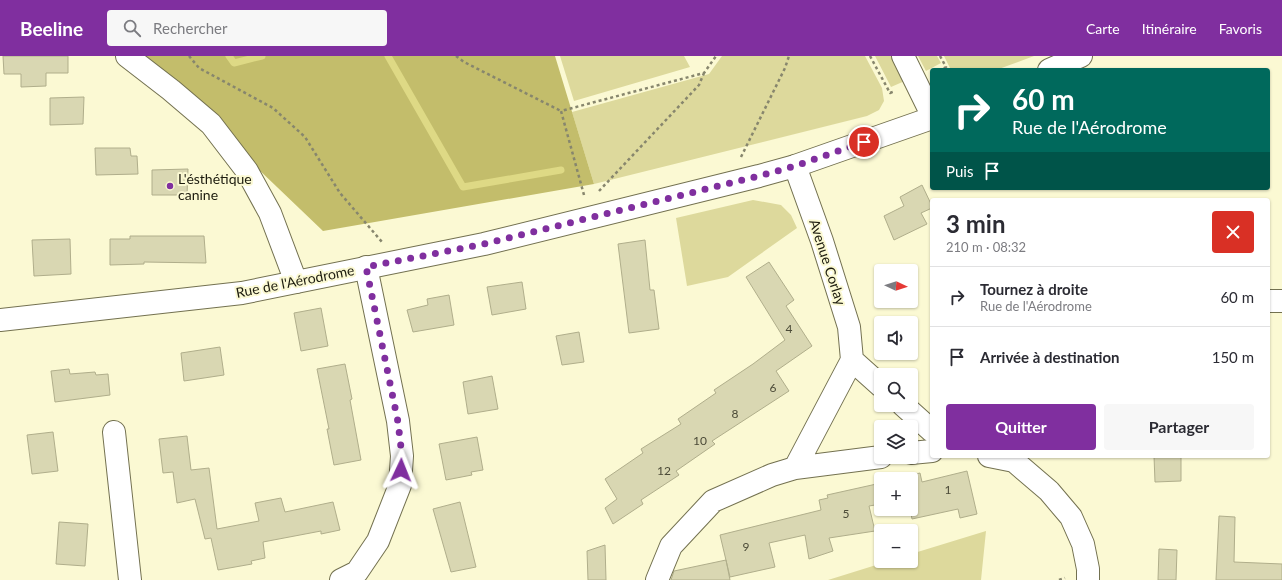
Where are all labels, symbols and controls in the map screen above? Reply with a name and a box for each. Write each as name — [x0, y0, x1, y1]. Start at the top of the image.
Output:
search box — [107, 10, 387, 46]
text: Beeline — [20, 17, 83, 40]
icon: search — [121, 17, 143, 39]
text: Rechercher — [153, 19, 227, 37]
text: Carte — [1086, 20, 1120, 37]
text: Itinéraire — [1142, 20, 1197, 37]
text: Favoris — [1219, 20, 1262, 37]
text: 60 m — [1012, 82, 1075, 116]
icon: right — [946, 84, 998, 136]
text: Rue de l'Aérodrome — [1012, 116, 1167, 138]
pin — [847, 125, 881, 159]
icon: arrive — [853, 131, 875, 153]
icon: arrive — [981, 160, 1003, 182]
text: Puis — [946, 162, 973, 180]
place label: L'ésthétique canine — [178, 170, 252, 203]
marker: L'ésthétique canine — [165, 181, 175, 191]
text: 3 min — [946, 209, 1006, 238]
button: close — [1212, 211, 1254, 253]
street label: Avenue Corlay — [806, 217, 850, 308]
text: 210 m · 08:32 — [946, 239, 1026, 255]
street label: Rue de l'Aérodrome — [234, 261, 356, 301]
north arrow — [874, 264, 918, 308]
map controls — [874, 264, 918, 568]
text: Tournez à droite — [980, 280, 1088, 298]
icon: right — [946, 286, 968, 308]
text: 60 m — [1220, 288, 1254, 306]
text: Rue de l'Aérodrome — [980, 298, 1092, 314]
button: sound — [874, 316, 918, 360]
house number: 4 — [786, 321, 793, 336]
icon: arrive — [946, 346, 968, 368]
text: Arrivée à destination — [980, 348, 1119, 366]
text: 150 m — [1212, 348, 1254, 366]
button: search — [874, 368, 918, 412]
house number: 6 — [770, 380, 777, 395]
button: Quitter — [946, 404, 1096, 450]
button: Partager — [1104, 404, 1254, 450]
house number: 8 — [732, 406, 739, 421]
button: layers — [874, 420, 918, 464]
house number: 10 — [693, 433, 707, 448]
position arrow — [380, 449, 422, 491]
house number: 12 — [657, 463, 671, 478]
button: + — [874, 472, 918, 516]
house number: 1 — [945, 482, 952, 497]
house number: 5 — [843, 506, 850, 521]
button: − — [874, 524, 918, 568]
house number: 9 — [743, 539, 750, 554]

